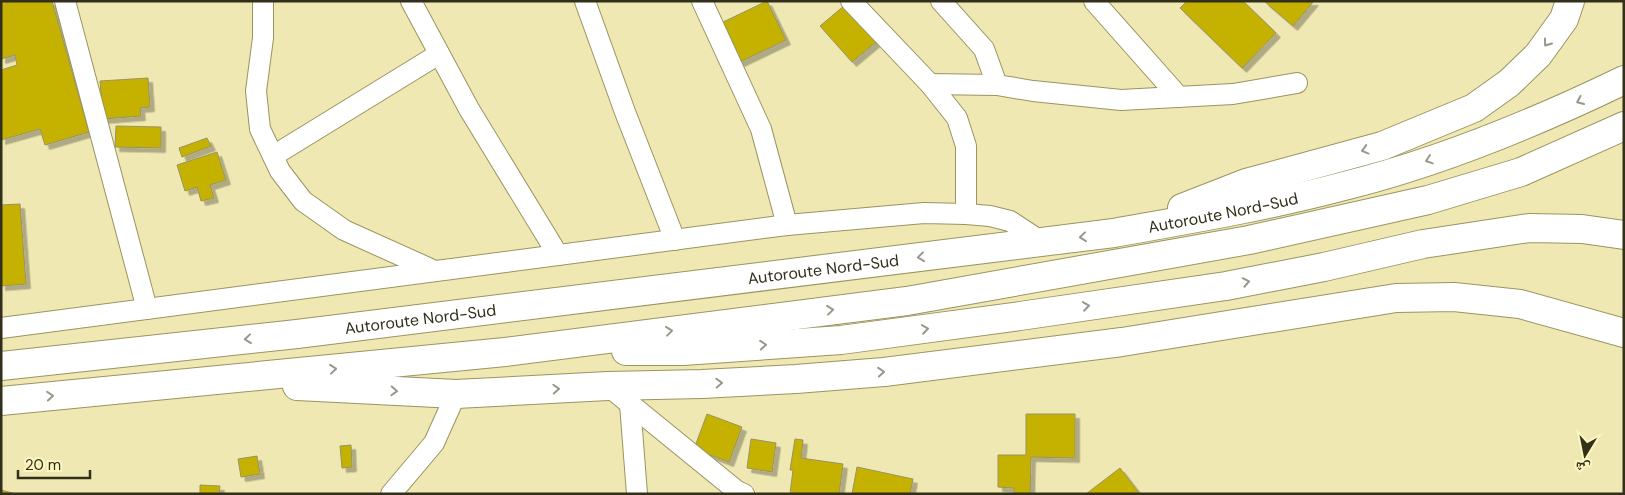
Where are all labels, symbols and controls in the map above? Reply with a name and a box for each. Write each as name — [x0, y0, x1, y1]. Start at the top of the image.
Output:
one-way arrow — [1544, 37, 1552, 46]
one-way arrow — [1576, 94, 1585, 105]
one-way arrow — [1361, 145, 1369, 155]
one-way arrow — [1425, 154, 1433, 164]
street label: Autoroute Nord-Sud — [1147, 188, 1300, 238]
one-way arrow — [1078, 231, 1086, 242]
street label: Autoroute Nord-Sud — [746, 250, 900, 289]
one-way arrow — [917, 251, 926, 261]
one-way arrow — [1242, 277, 1251, 288]
street label: Autoroute Nord-Sud — [344, 299, 497, 339]
one-way arrow — [1082, 301, 1090, 312]
one-way arrow — [826, 306, 834, 316]
one-way arrow — [920, 324, 929, 334]
one-way arrow — [665, 326, 673, 337]
one-way arrow — [244, 333, 252, 344]
one-way arrow — [759, 340, 767, 351]
one-way arrow — [330, 364, 338, 375]
one-way arrow — [877, 367, 885, 378]
one-way arrow — [715, 378, 723, 389]
one-way arrow — [553, 383, 561, 394]
one-way arrow — [390, 386, 398, 397]
one-way arrow — [46, 391, 54, 402]
north arrow — [1560, 430, 1610, 480]
scale bar — [18, 448, 90, 480]
text: 20 m — [25, 455, 61, 475]
text: ش — [1574, 458, 1592, 478]

